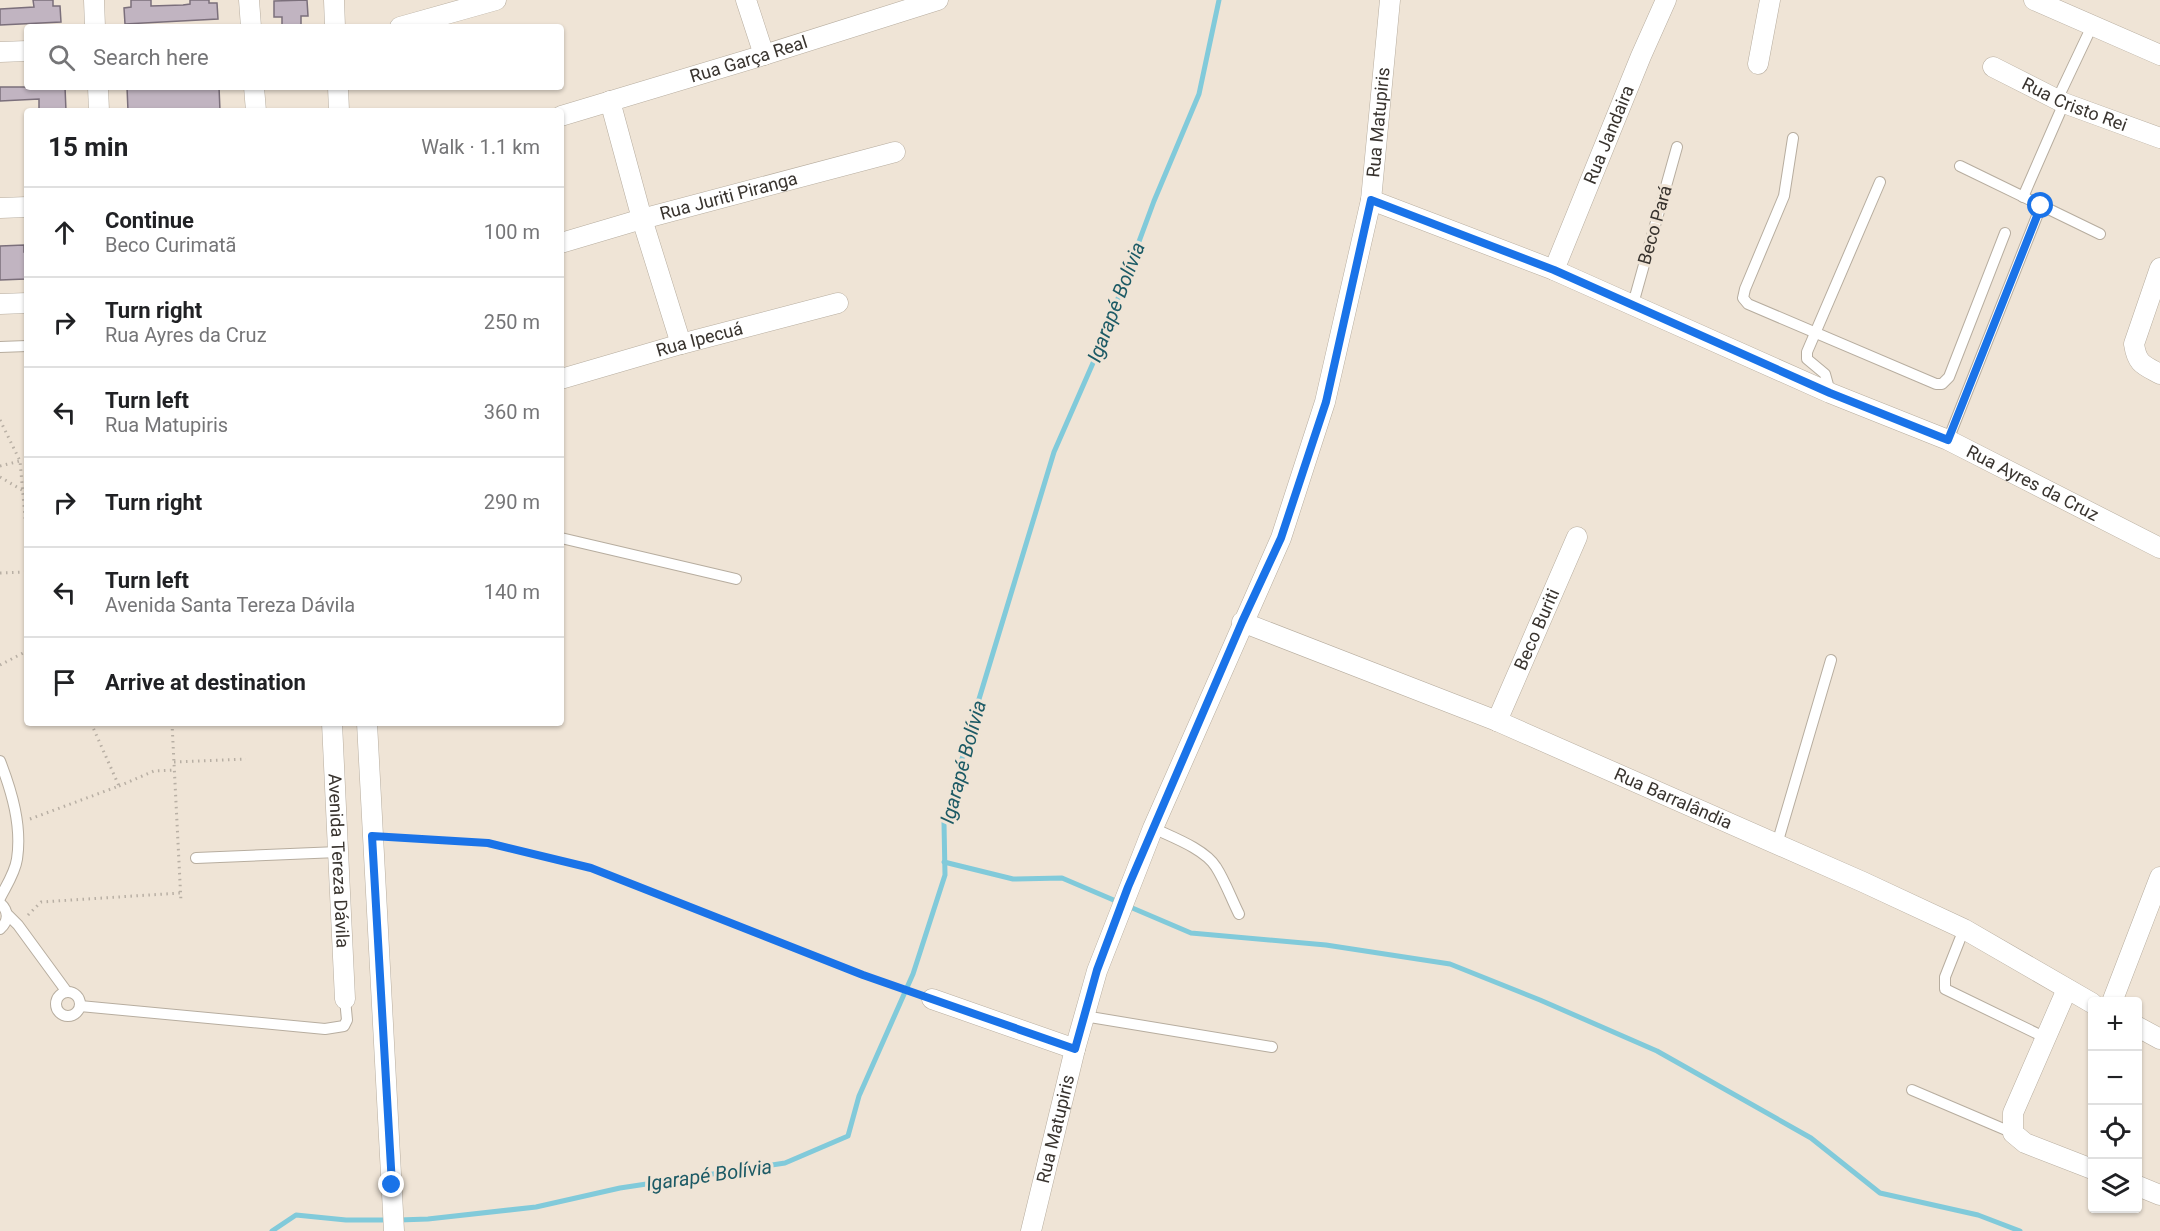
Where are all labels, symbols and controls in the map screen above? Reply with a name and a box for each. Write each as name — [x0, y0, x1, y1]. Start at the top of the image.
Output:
search box — [24, 24, 564, 90]
street label: Rua Garça Real — [687, 31, 810, 87]
icon: search — [45, 41, 78, 74]
text: Search here — [93, 45, 209, 70]
street label: Rua Matupiris — [1362, 66, 1394, 178]
street label: Rua Cristo Rei — [2019, 72, 2130, 135]
street label: Rua Jandaira — [1579, 82, 1638, 187]
text: 15 min — [48, 132, 128, 162]
text: Walk · 1.1 km — [421, 135, 540, 159]
street label: Rua Juriti Piranga — [657, 167, 800, 224]
street label: Beco Pará — [1633, 183, 1676, 267]
route start — [2027, 192, 2053, 218]
text: Continue — [105, 208, 194, 233]
icon: ahead — [48, 216, 81, 249]
text: 100 m — [484, 220, 540, 244]
text: Beco Curimatã — [105, 233, 236, 257]
water label: Igarapé Bolívia — [1082, 238, 1150, 366]
text: Turn right — [105, 298, 202, 323]
icon: right — [48, 306, 81, 339]
text: 250 m — [484, 310, 540, 334]
street label: Rua Ipecuá — [653, 317, 745, 361]
text: Rua Ayres da Cruz — [105, 323, 267, 347]
text: Turn left — [105, 388, 189, 413]
icon: left — [48, 396, 81, 429]
text: 360 m — [484, 400, 540, 424]
text: Rua Matupiris — [105, 413, 228, 437]
street label: Rua Ayres da Cruz — [1963, 440, 2102, 525]
icon: right — [48, 486, 81, 519]
text: Turn right — [105, 490, 202, 515]
text: 290 m — [484, 490, 540, 514]
text: Turn left — [105, 568, 189, 593]
icon: left — [48, 576, 81, 609]
text: 140 m — [484, 580, 540, 604]
street label: Beco Buriti — [1509, 585, 1563, 673]
text: Avenida Santa Tereza Dávila — [105, 593, 355, 617]
icon: arrive — [48, 666, 81, 699]
text: Arrive at destination — [105, 670, 306, 695]
water label: Igarapé Bolívia — [935, 698, 991, 826]
street label: Rua Barralândia — [1611, 763, 1735, 833]
street label: Avenida Tereza Dávila — [324, 773, 354, 949]
map controls — [2088, 997, 2142, 1213]
button: + — [2088, 997, 2142, 1051]
button: − — [2088, 1051, 2142, 1105]
street label: Rua Matupiris — [1032, 1072, 1078, 1185]
button: locate — [2088, 1105, 2142, 1159]
water label: Igarapé Bolívia — [644, 1154, 774, 1196]
button: layers — [2088, 1159, 2142, 1213]
route end — [378, 1171, 404, 1197]

